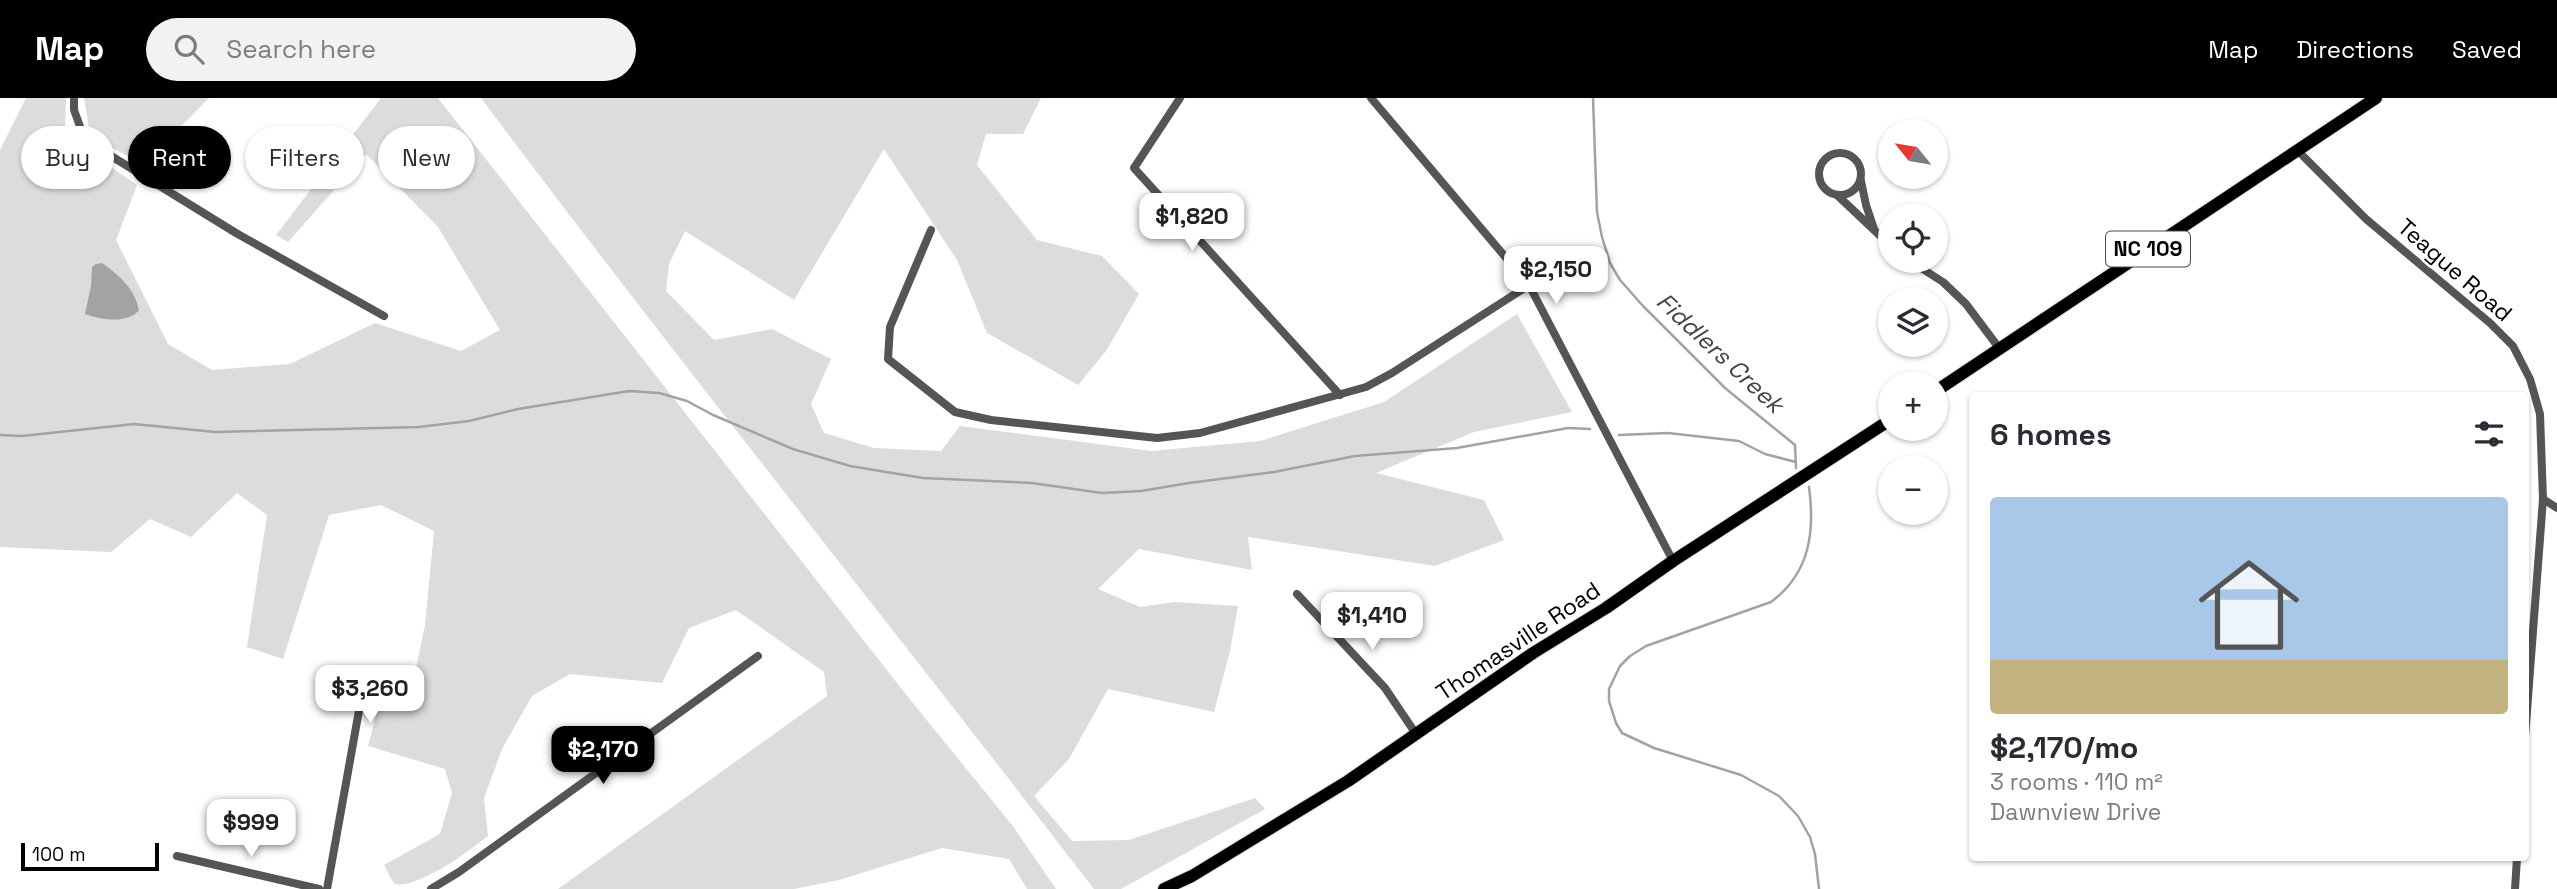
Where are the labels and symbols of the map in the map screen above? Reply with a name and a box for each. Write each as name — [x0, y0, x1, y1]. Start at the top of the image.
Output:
north arrow — [1878, 119, 1948, 189]
pin: $1,820 — [1135, 194, 1249, 253]
street label: Teague Road — [2391, 212, 2519, 328]
road number: NC 109 — [2106, 232, 2190, 266]
pin: $2,150 — [1499, 246, 1613, 306]
water label: Fiddlers Creek — [1650, 286, 1793, 422]
street label: Thomasville Road — [1430, 575, 1606, 707]
pin: $1,410 — [1315, 592, 1429, 652]
pin: $3,260 — [313, 666, 427, 725]
pin: $2,170 — [546, 726, 660, 786]
pin: $999 — [210, 800, 292, 859]
scale bar — [21, 840, 159, 872]

